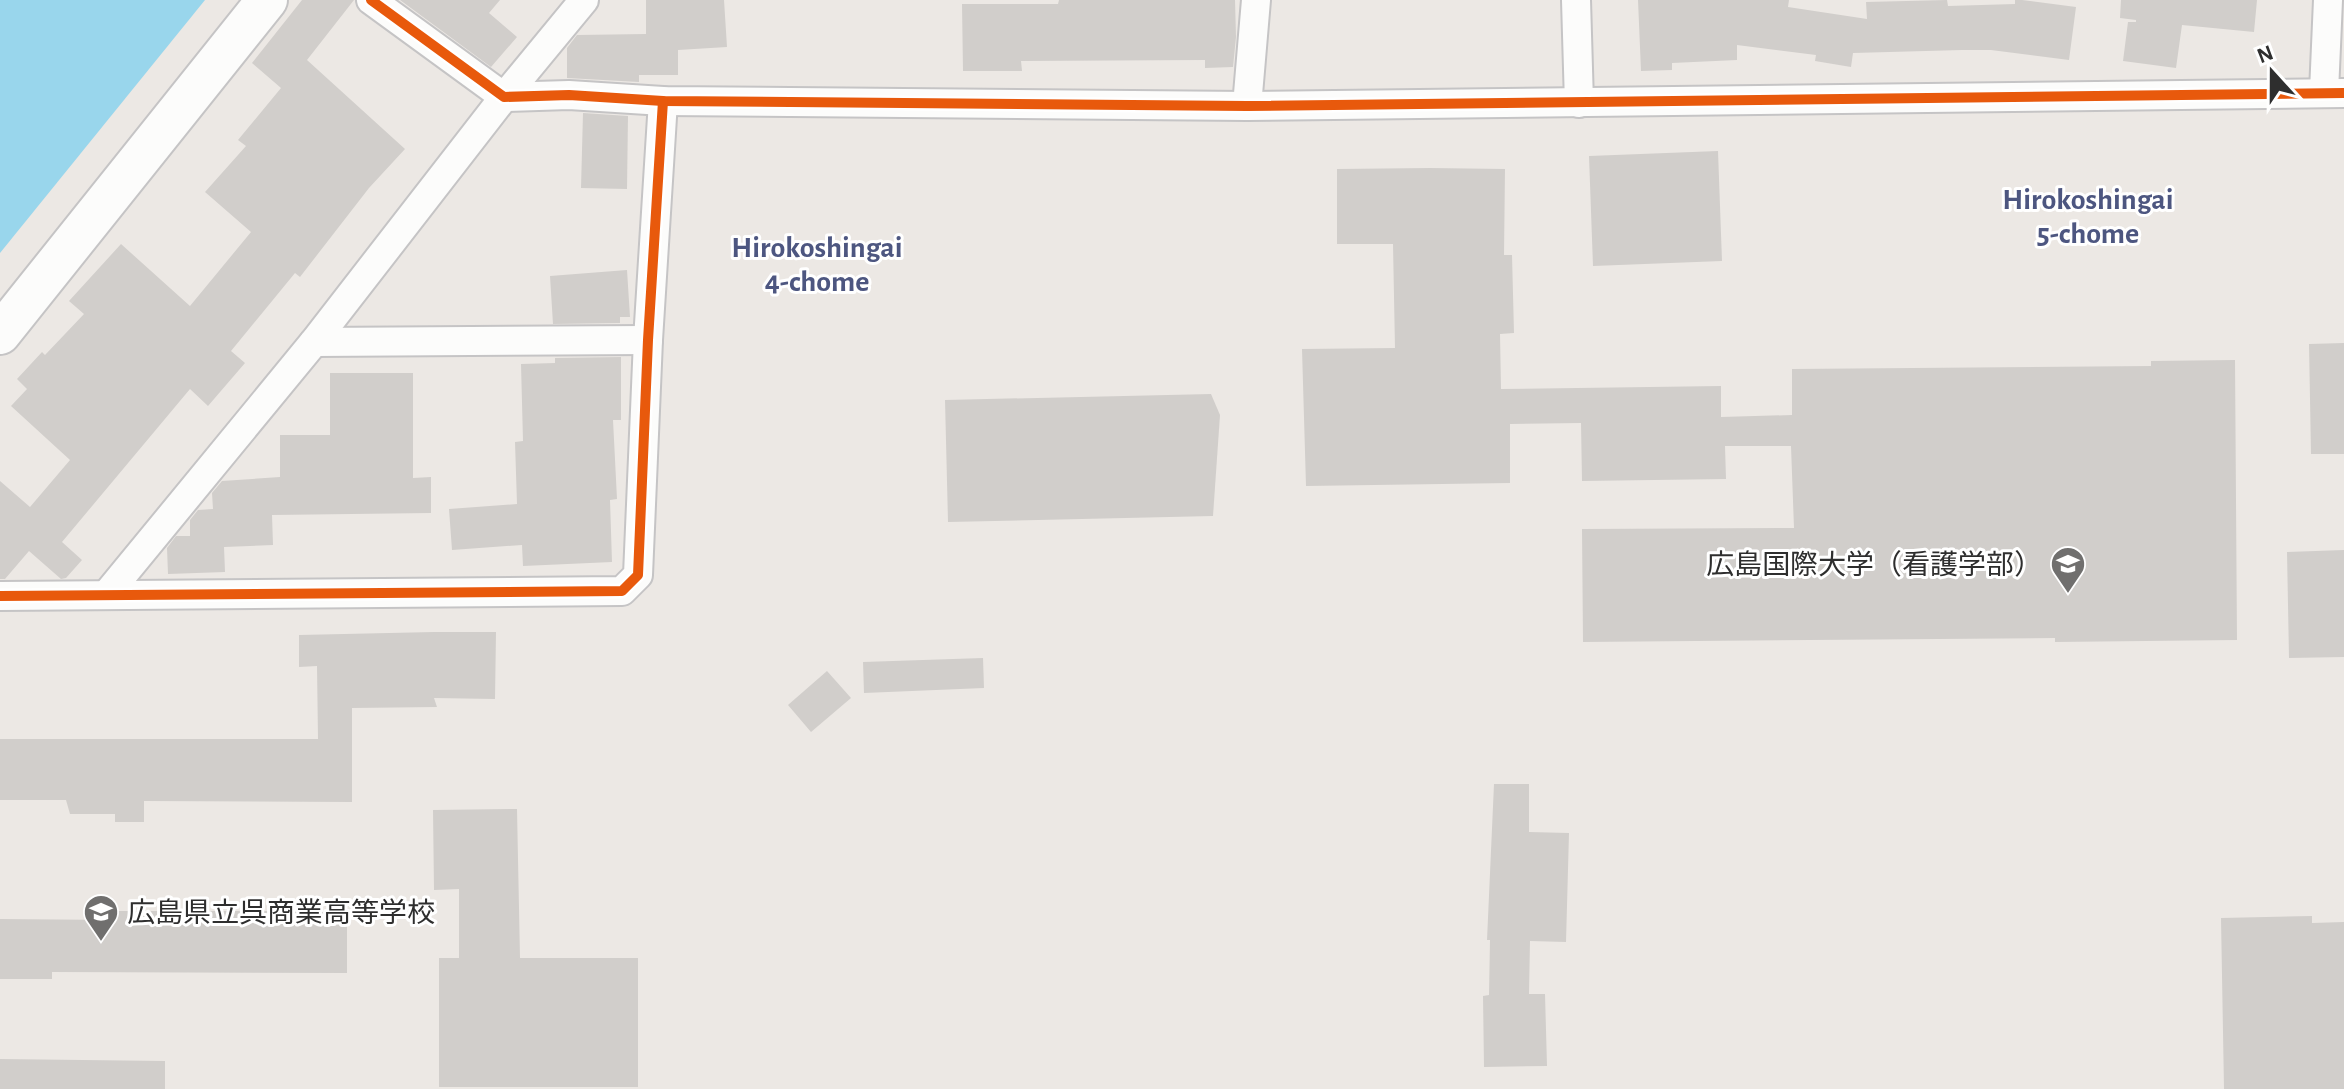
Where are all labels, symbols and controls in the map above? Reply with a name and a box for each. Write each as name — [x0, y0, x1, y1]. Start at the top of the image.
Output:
north arrow — [2232, 32, 2312, 112]
text: N — [2254, 41, 2276, 67]
district label: Hirokoshingai 5-chome — [2002, 185, 2174, 249]
district label: Hirokoshingai 4-chome — [731, 233, 903, 297]
school or university icon: 広島国際大学（看護学部） — [2049, 545, 2087, 595]
place label: 広島国際大学（看護学部） — [1706, 550, 2042, 580]
school or university icon: 広島県立呉商業高等学校 — [82, 893, 120, 943]
place label: 広島県立呉商業高等学校 — [127, 898, 435, 928]

